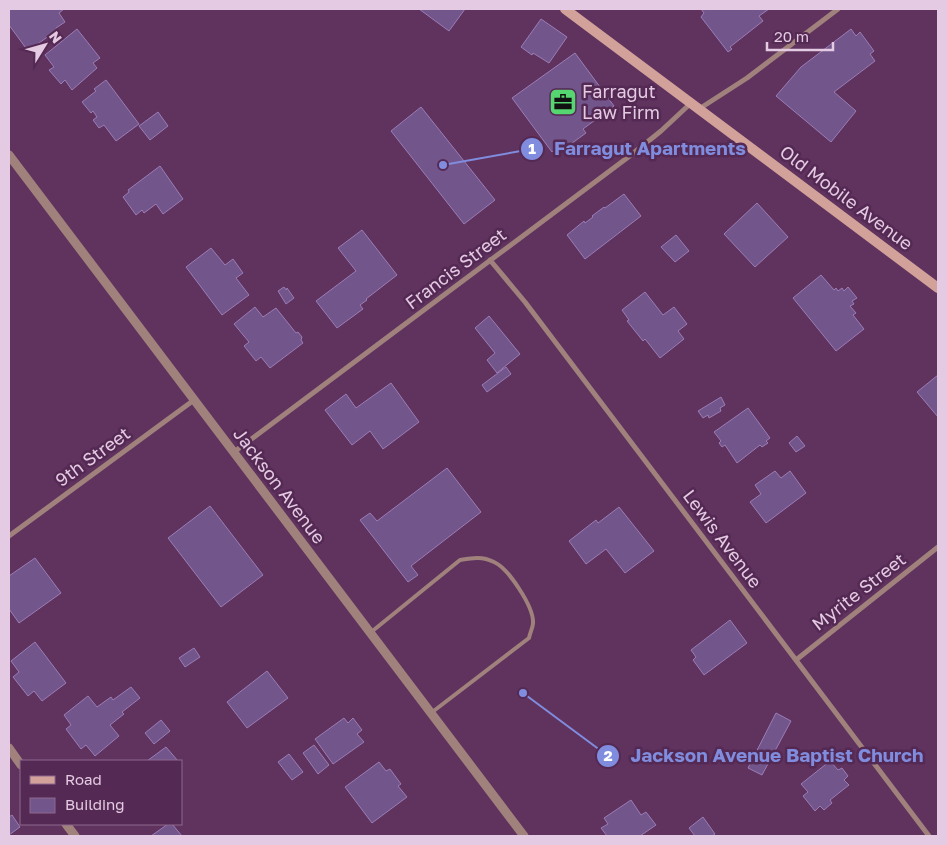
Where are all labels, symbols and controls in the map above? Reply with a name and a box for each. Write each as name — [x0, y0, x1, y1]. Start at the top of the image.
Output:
north arrow — [20, 20, 70, 70]
scale bar — [767, 20, 833, 52]
text: 20 m — [774, 27, 809, 45]
text: N — [46, 28, 66, 46]
place label: Farragut Law Firm — [582, 80, 660, 123]
office icon: Farragut Law Firm — [548, 87, 578, 117]
callout: Farragut Apartments — [519, 132, 756, 166]
text: Farragut Apartments — [554, 136, 746, 159]
text: 1 — [528, 139, 536, 157]
street label: Old Mobile Avenue — [776, 140, 917, 254]
street label: Francis Street — [401, 223, 510, 313]
street label: 9th Street — [51, 422, 134, 491]
street label: Jackson Avenue — [229, 423, 331, 548]
street label: Lewis Avenue — [679, 485, 767, 592]
street label: Myrite Street — [807, 548, 910, 635]
callout: Jackson Avenue Baptist Church — [596, 739, 934, 773]
text: Jackson Avenue Baptist Church — [631, 743, 923, 766]
text: 2 — [603, 746, 613, 764]
legend — [20, 760, 182, 825]
text: Road — [65, 770, 102, 788]
text: Building — [65, 795, 125, 813]

